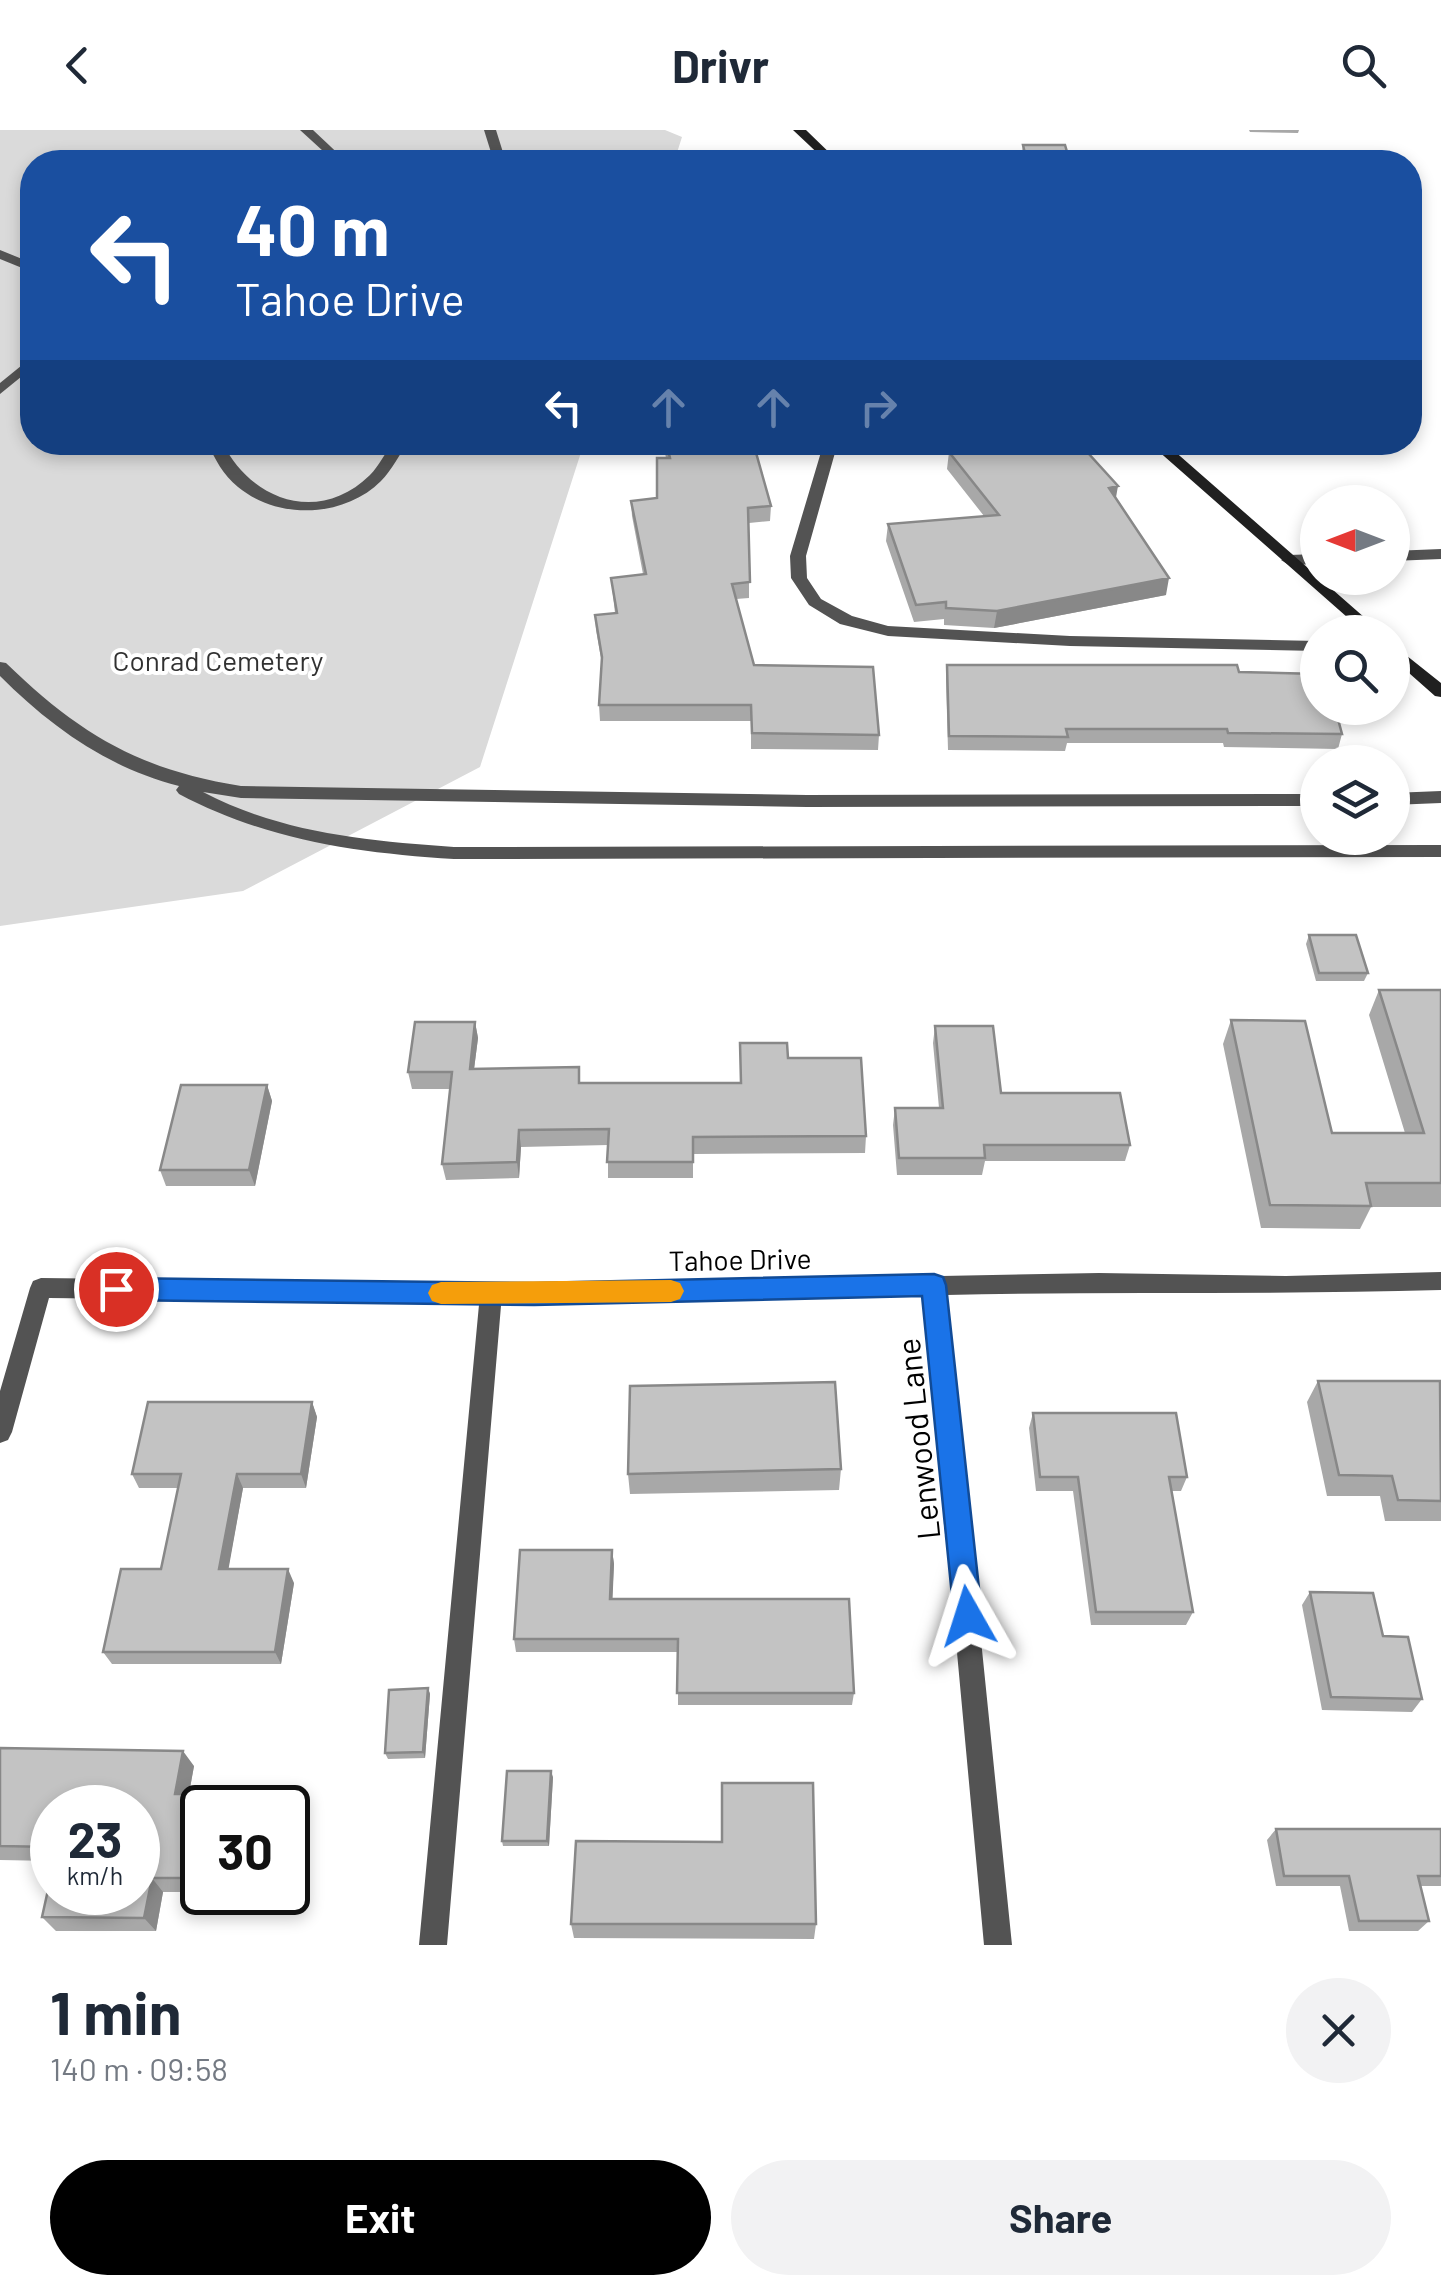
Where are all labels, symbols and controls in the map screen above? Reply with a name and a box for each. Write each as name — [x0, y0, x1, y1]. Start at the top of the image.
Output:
icon: back — [50, 38, 105, 93]
text: Drivr — [672, 38, 769, 92]
icon: search — [1336, 38, 1391, 93]
text: 40 m — [235, 186, 390, 270]
icon: left — [70, 190, 200, 320]
text: Tahoe Drive — [235, 271, 465, 325]
icon: left — [536, 380, 591, 435]
icon: ahead — [641, 380, 696, 435]
icon: ahead — [746, 380, 801, 435]
icon: right — [851, 380, 906, 435]
north arrow — [1300, 485, 1410, 595]
map controls — [1300, 485, 1410, 855]
button: search — [1300, 615, 1410, 725]
park label: Conrad Cemetery — [113, 643, 323, 677]
button: layers — [1300, 745, 1410, 855]
street label: Tahoe Drive — [668, 1241, 812, 1277]
pin — [74, 1247, 159, 1332]
icon: arrive — [89, 1262, 144, 1317]
street label: Lenwood Lane — [888, 1337, 946, 1541]
position arrow — [916, 1564, 1020, 1668]
speed limit sign: 30 — [180, 1785, 310, 1915]
text: 23 — [68, 1808, 122, 1868]
text: km/h — [67, 1860, 123, 1890]
text: 1 min — [50, 1975, 181, 2047]
button: close — [1286, 1978, 1391, 2083]
text: 140 m · 09:58 — [50, 2049, 228, 2087]
button: Exit — [50, 2160, 711, 2275]
button: Share — [731, 2160, 1391, 2275]

